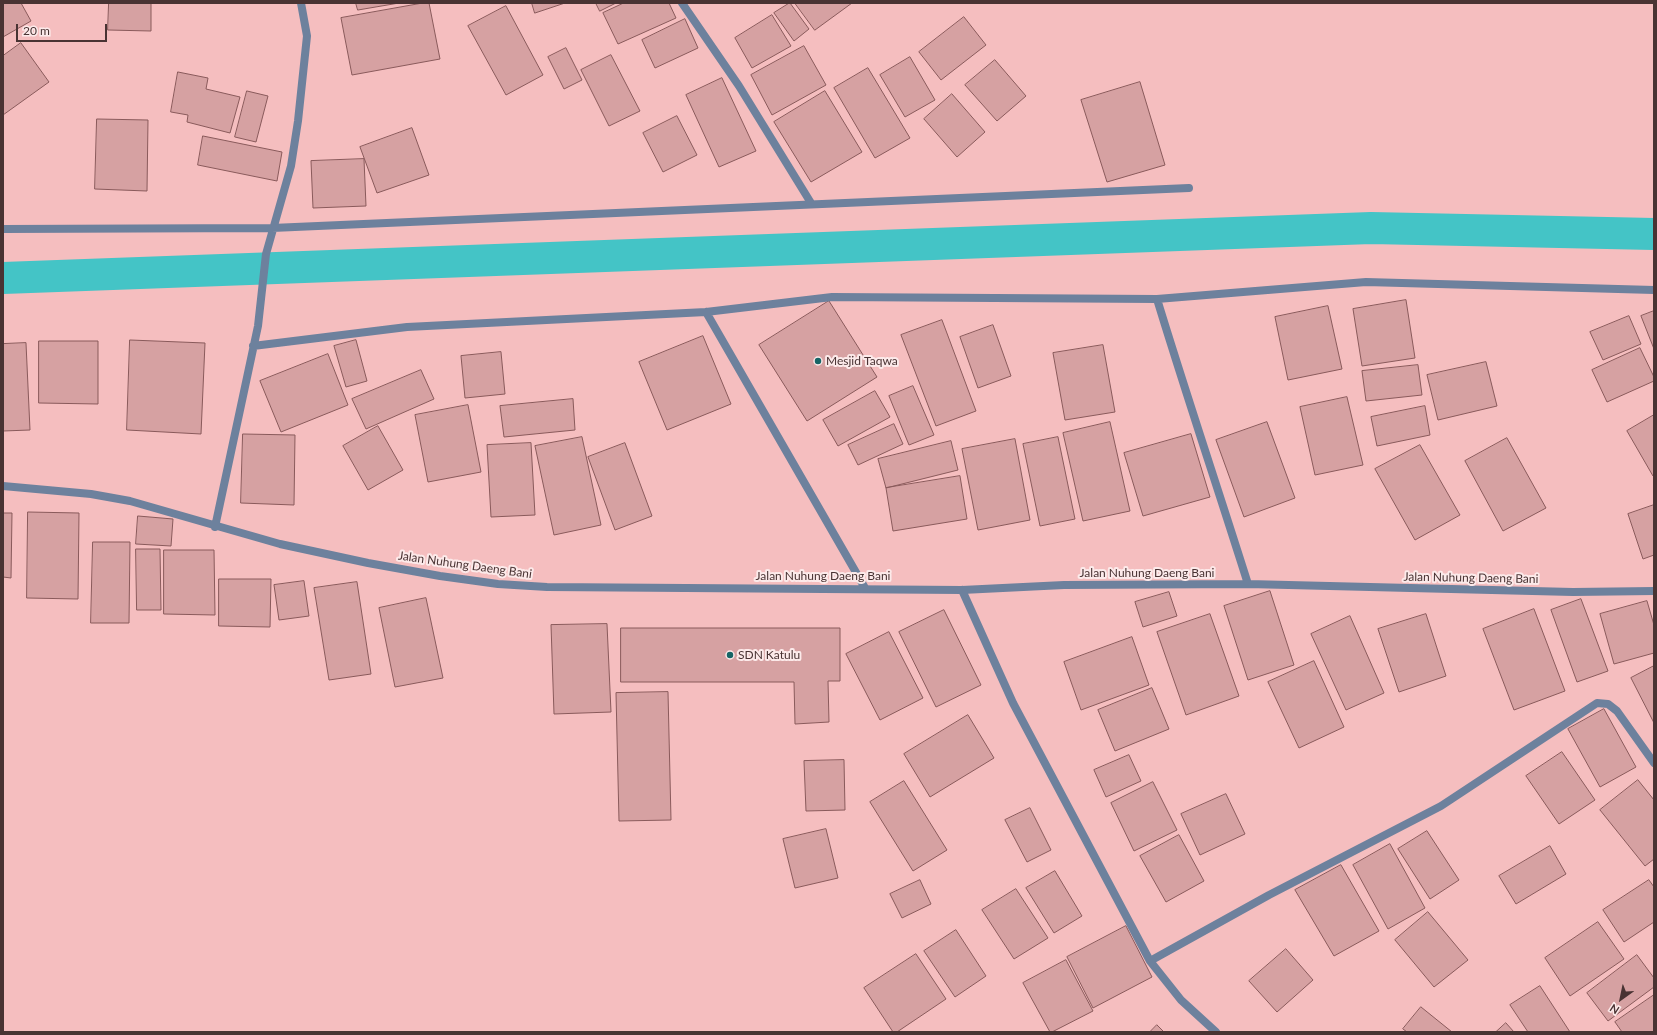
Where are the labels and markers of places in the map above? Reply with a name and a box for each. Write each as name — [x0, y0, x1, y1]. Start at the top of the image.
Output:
place label: Mesjid Taqwa — [826, 354, 898, 368]
marker: Mesjid Taqwa — [813, 356, 823, 366]
place label: SDN Katulu — [738, 648, 800, 662]
marker: SDN Katulu — [725, 650, 735, 660]

